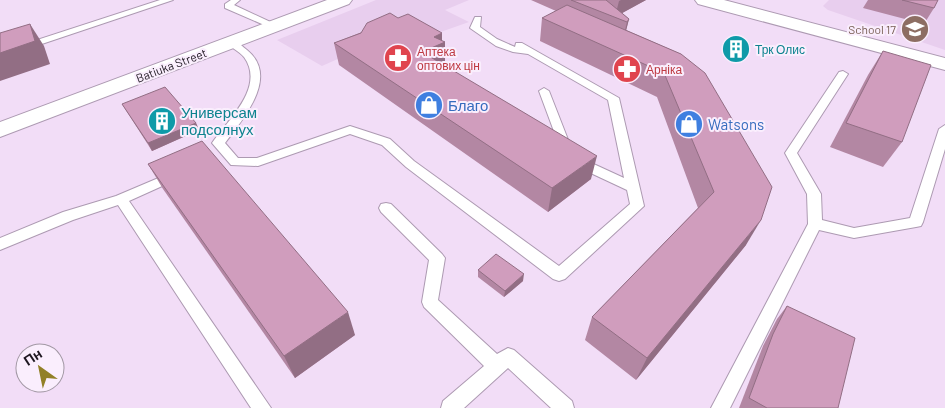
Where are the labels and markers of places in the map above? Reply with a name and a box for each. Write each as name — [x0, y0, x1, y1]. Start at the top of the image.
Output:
school or university icon: School 17 — [900, 14, 930, 44]
place label: School 17 — [848, 22, 896, 36]
building icon: Трк Олис — [721, 34, 751, 64]
place label: Трк Олис — [755, 42, 805, 57]
pharmacy icon: Аптека оптових цін — [383, 43, 413, 73]
place label: Аптека оптових цін — [417, 44, 480, 73]
pharmacy icon: Арніка — [612, 54, 642, 84]
place label: Арніка — [646, 62, 682, 77]
shop icon: Благо — [414, 90, 444, 120]
place label: Благо — [448, 96, 488, 114]
place label: Универсам подсолнух — [181, 103, 257, 138]
building icon: Универсам подсолнух — [147, 106, 177, 136]
shop icon: Watsons — [674, 109, 704, 139]
place label: Watsons — [708, 115, 764, 133]

